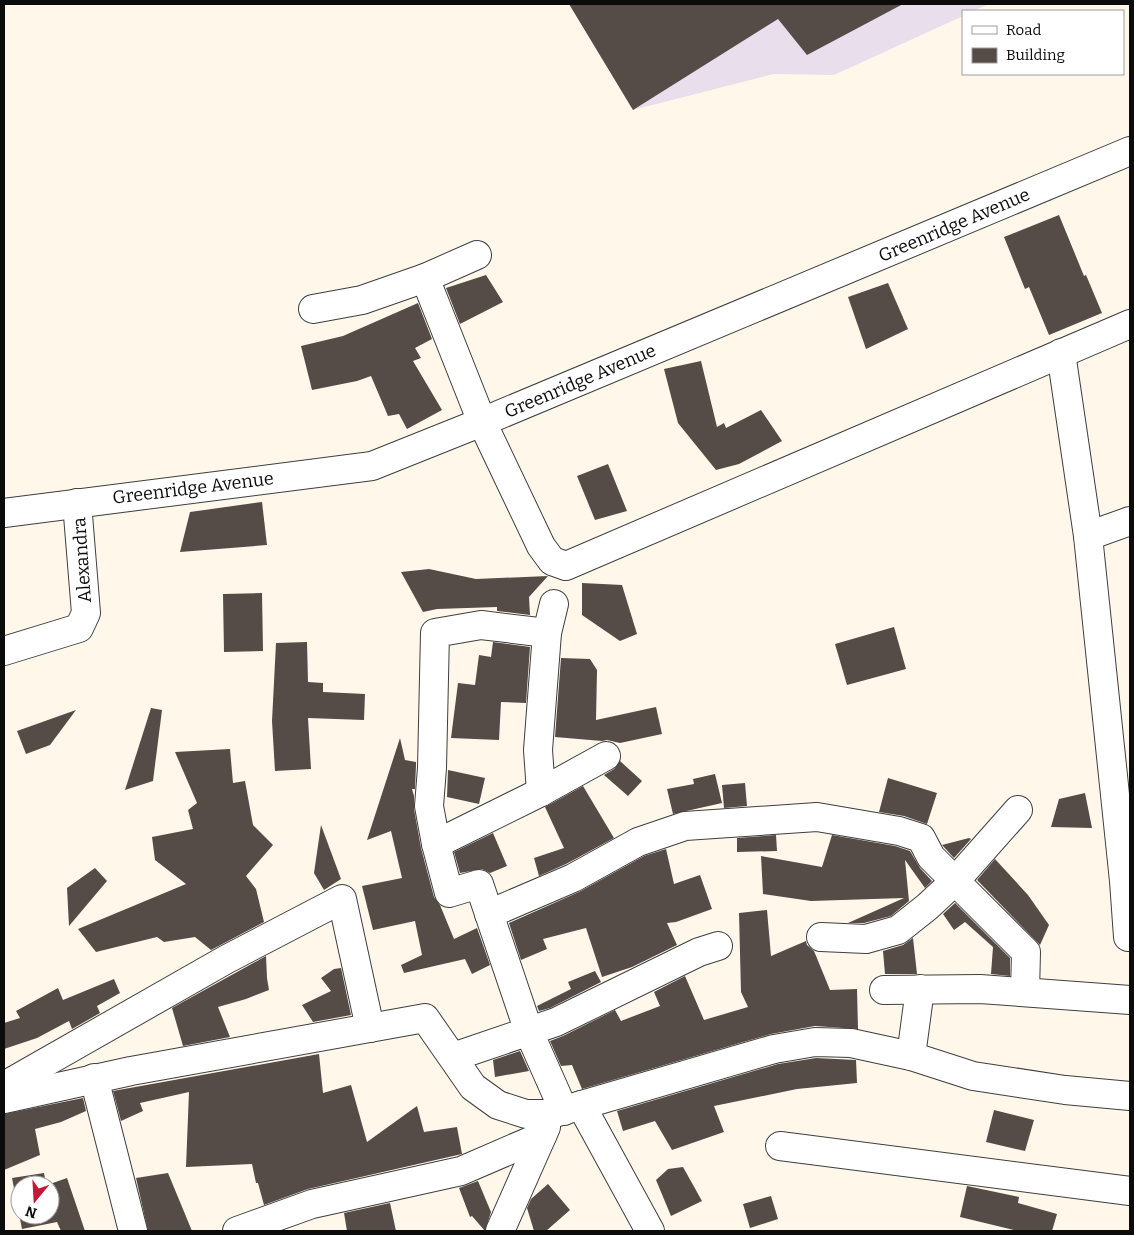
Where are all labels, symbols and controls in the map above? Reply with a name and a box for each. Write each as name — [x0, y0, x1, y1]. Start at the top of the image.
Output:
legend — [962, 10, 1124, 75]
text: Road — [1006, 21, 1041, 39]
text: Building — [1006, 46, 1065, 64]
street label: Greenridge Avenue — [875, 183, 1033, 267]
street label: Greenridge Avenue — [501, 339, 659, 423]
street label: Greenridge Avenue — [111, 467, 275, 509]
street label: Alexandra — [68, 516, 96, 603]
north arrow — [10, 1175, 60, 1225]
text: N — [23, 1202, 39, 1222]

